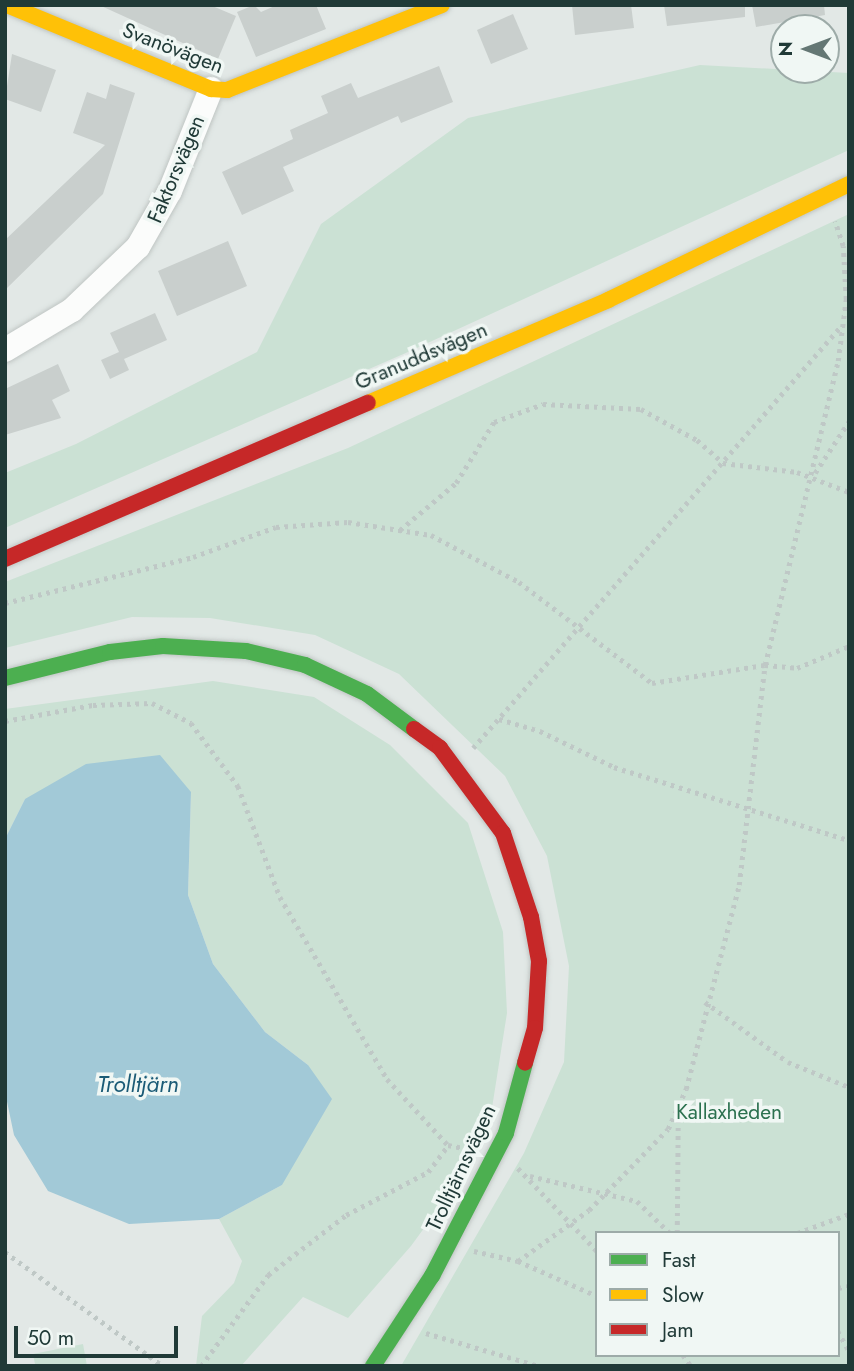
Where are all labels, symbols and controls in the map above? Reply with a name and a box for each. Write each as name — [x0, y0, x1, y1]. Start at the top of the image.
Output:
north arrow — [770, 14, 840, 84]
street label: Svanövägen — [119, 17, 227, 79]
text: N — [772, 41, 799, 57]
street label: Faktorsvägen — [142, 111, 210, 227]
street label: Granuddsvägen — [351, 317, 491, 395]
water label: Trolltjärn — [97, 1070, 179, 1098]
park label: Kallaxheden — [676, 1099, 782, 1125]
street label: Trolltjärnsvägen — [421, 1101, 501, 1235]
legend — [595, 1231, 840, 1357]
text: Fast — [662, 1245, 695, 1275]
text: Slow — [662, 1280, 704, 1310]
scale bar — [18, 1312, 182, 1356]
text: Jam — [662, 1315, 694, 1345]
text: 50 m — [27, 1323, 74, 1353]

